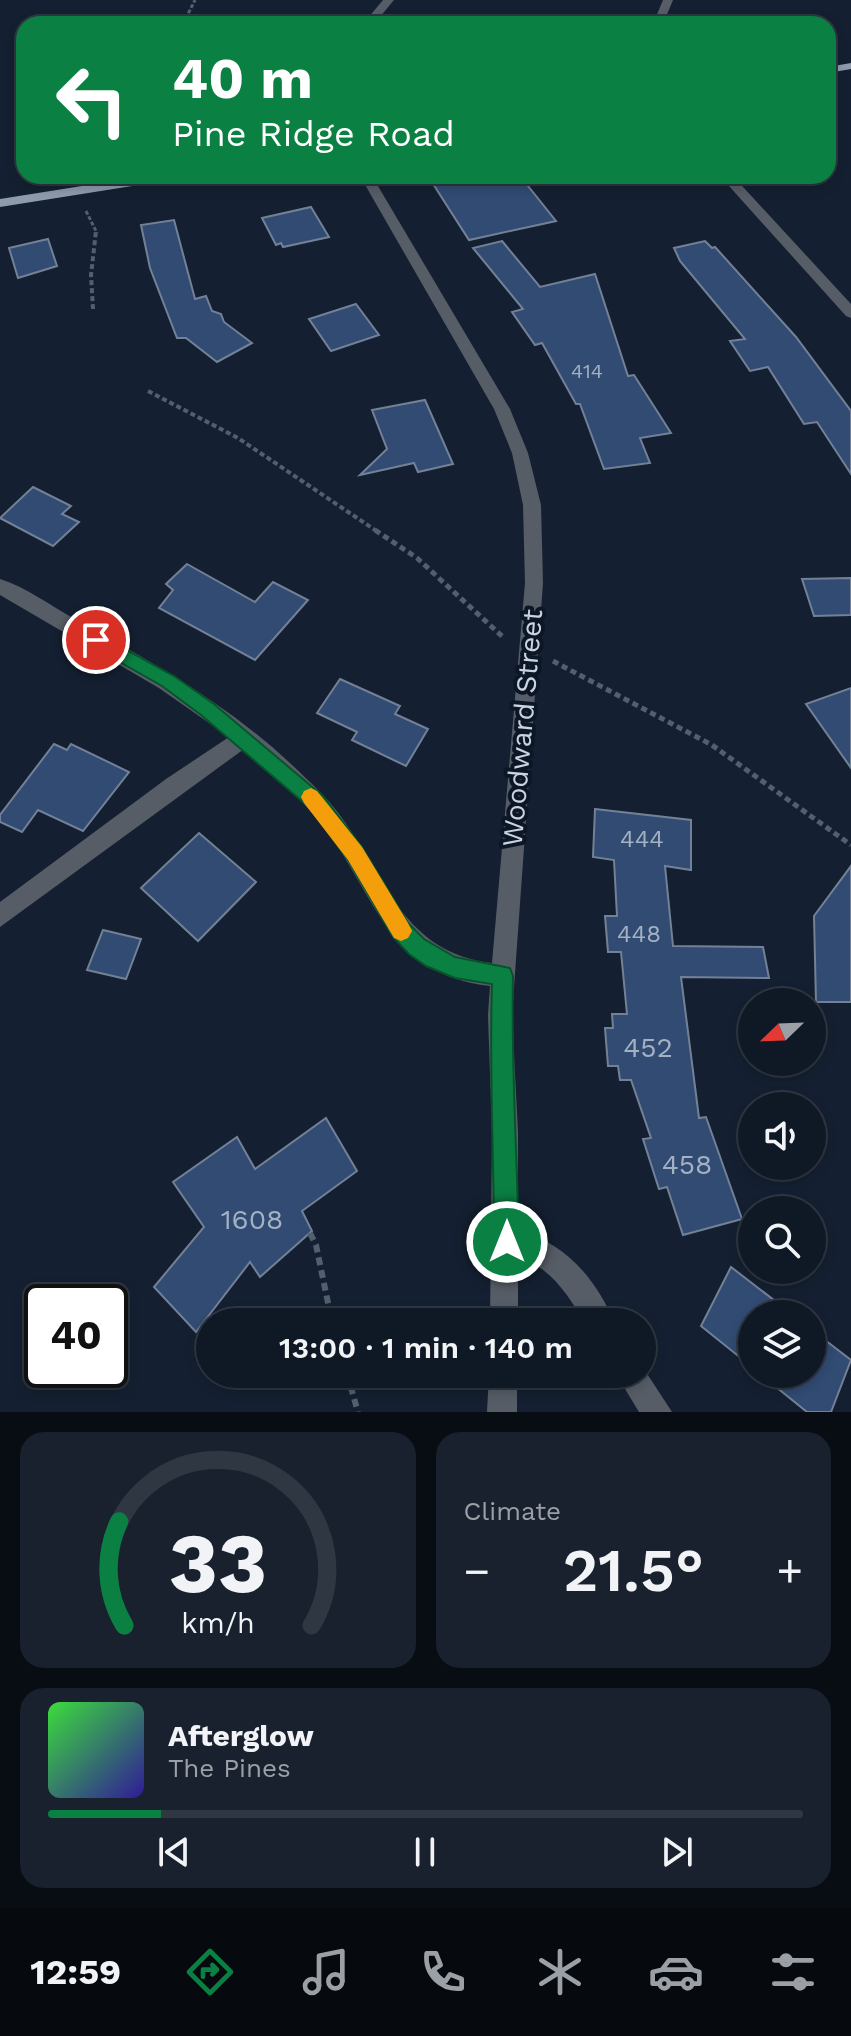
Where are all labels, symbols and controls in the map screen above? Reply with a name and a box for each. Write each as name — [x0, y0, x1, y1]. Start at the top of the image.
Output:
text: 40 m — [172, 46, 313, 112]
icon: left — [40, 48, 144, 152]
text: Pine Ridge Road — [172, 113, 455, 155]
house number: 414 — [571, 359, 603, 383]
pin — [62, 606, 130, 674]
street label: Woodward Street — [496, 608, 549, 848]
icon: arrive — [74, 618, 118, 662]
house number: 444 — [620, 825, 664, 853]
house number: 448 — [617, 920, 661, 948]
north arrow — [738, 988, 826, 1076]
map controls — [738, 988, 826, 1388]
house number: 452 — [623, 1031, 673, 1064]
button: sound — [738, 1092, 826, 1180]
house number: 458 — [662, 1148, 712, 1181]
button: search — [738, 1196, 826, 1284]
position arrow — [465, 1200, 549, 1284]
house number: 1608 — [221, 1203, 283, 1236]
speed limit sign: 40 — [24, 1284, 128, 1388]
button: layers — [738, 1300, 826, 1388]
text: 13:00 · 1 min · 140 m — [279, 1330, 573, 1365]
text: Climate — [464, 1496, 561, 1526]
text: 33 — [168, 1515, 267, 1612]
text: 21.5° — [563, 1535, 704, 1606]
text: − — [464, 1545, 490, 1597]
text: + — [776, 1545, 803, 1597]
text: km/h — [181, 1606, 255, 1640]
text: Afterglow — [168, 1718, 314, 1753]
text: The Pines — [168, 1753, 291, 1783]
icon: previous — [152, 1830, 196, 1874]
icon: pause — [403, 1830, 447, 1874]
icon: next — [655, 1830, 699, 1874]
icon: directions — [182, 1944, 238, 2000]
icon: music — [298, 1944, 354, 2000]
icon: phone — [415, 1944, 471, 2000]
icon: climate — [532, 1944, 588, 2000]
icon: car — [648, 1944, 704, 2000]
icon: filters — [765, 1944, 821, 2000]
text: 12:59 — [30, 1951, 121, 1993]

